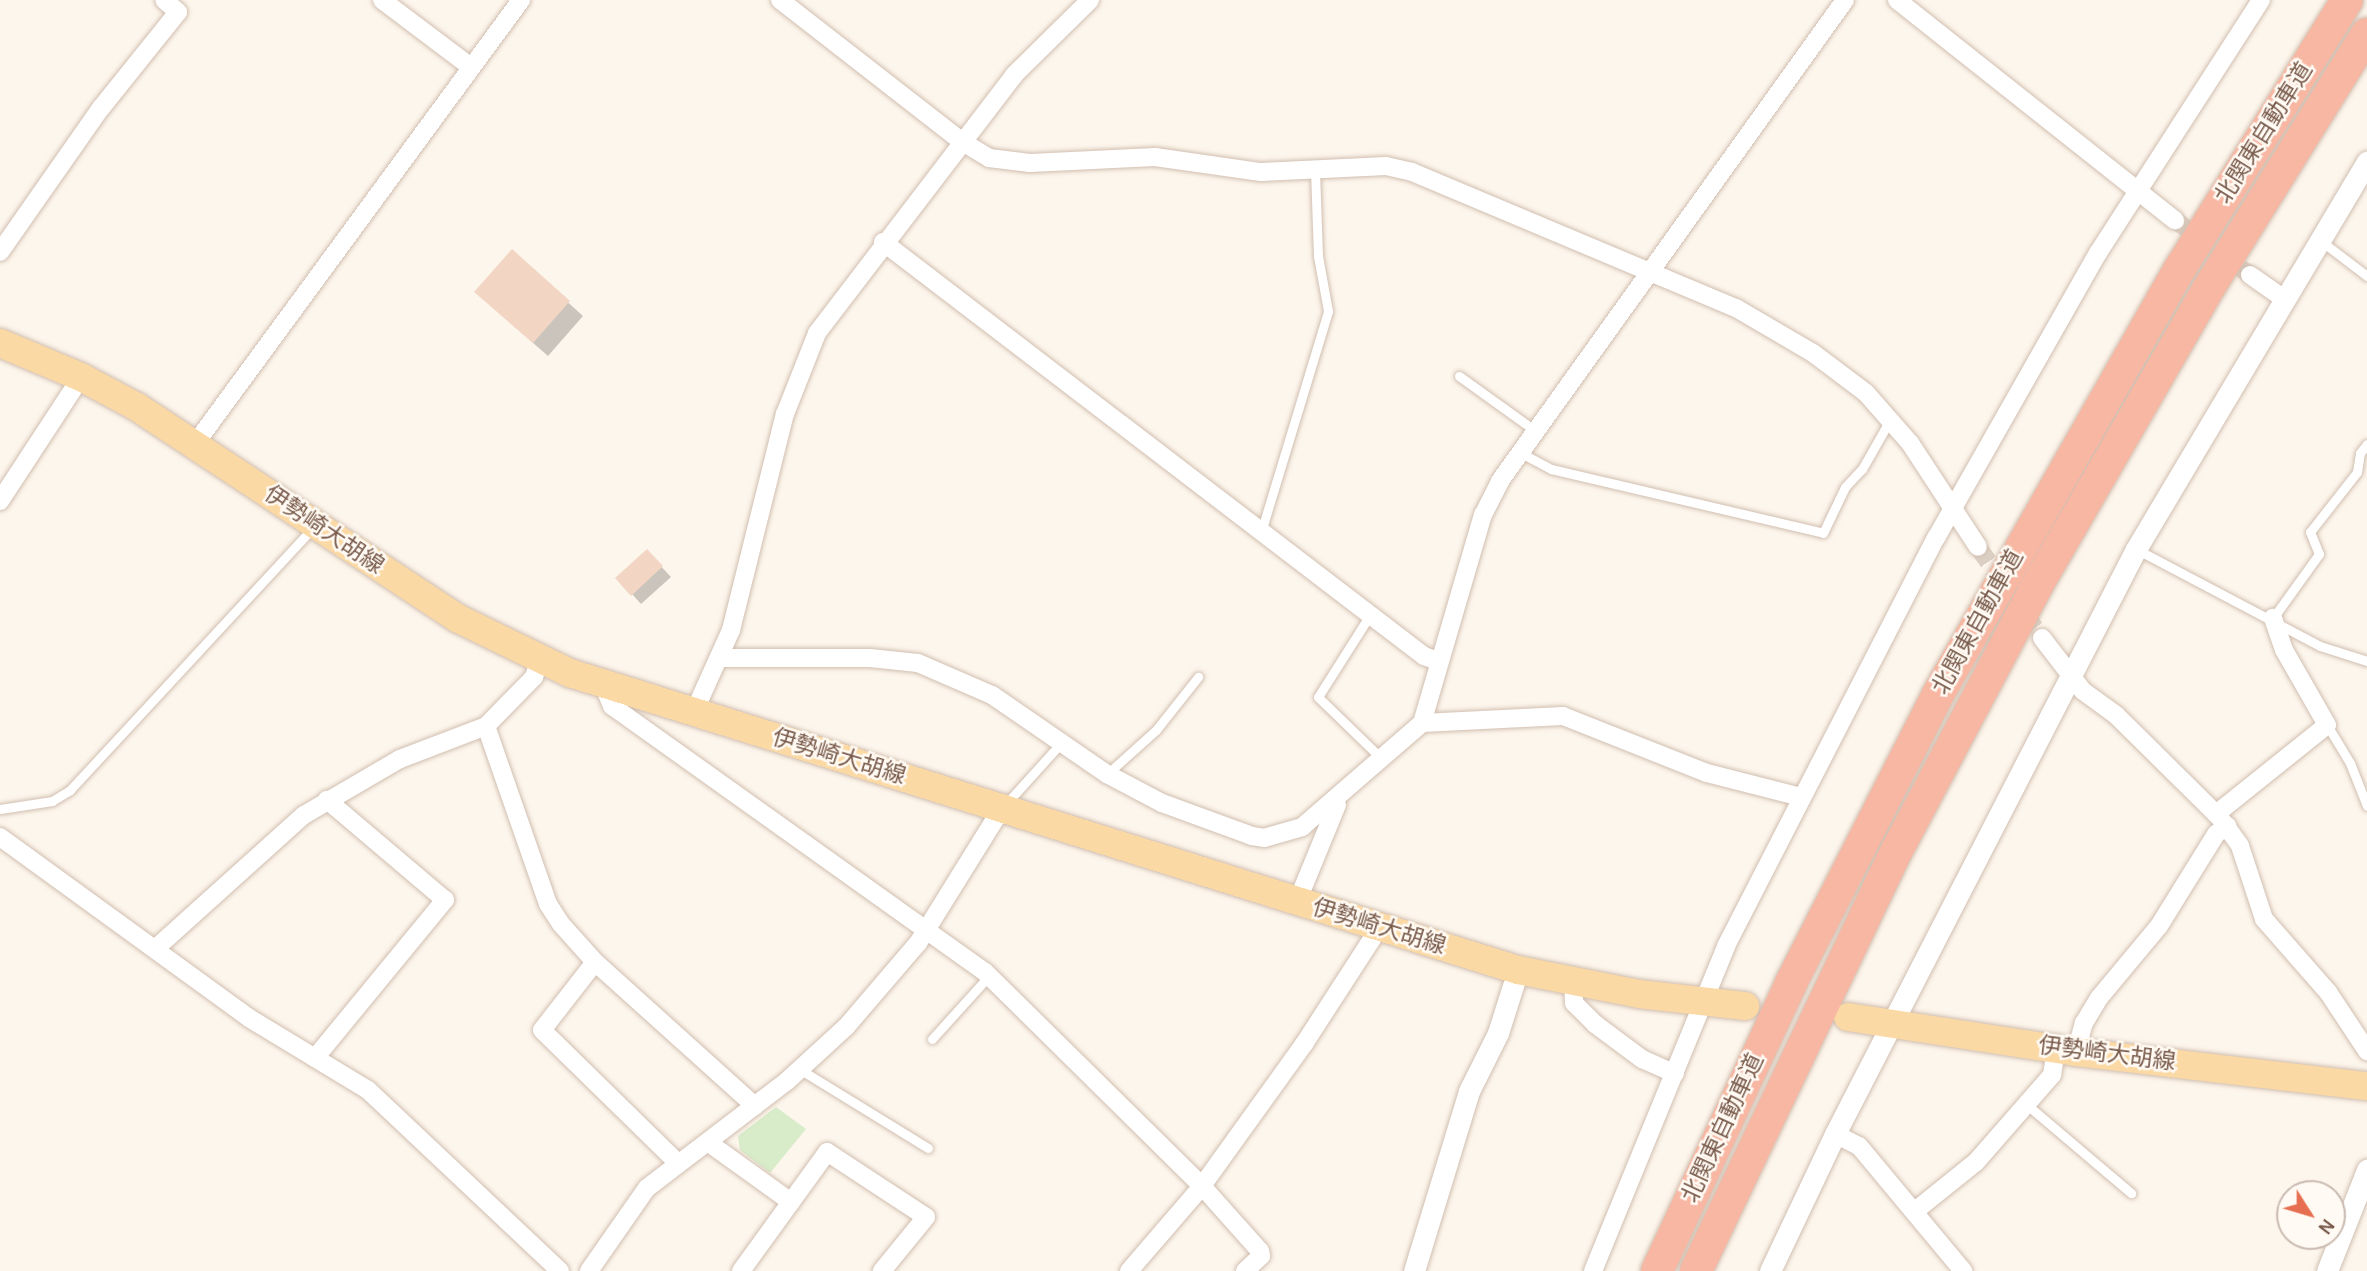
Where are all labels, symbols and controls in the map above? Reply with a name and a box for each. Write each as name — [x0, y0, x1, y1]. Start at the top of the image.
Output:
street label: 北関東自動車道 — [2210, 57, 2318, 209]
street label: 伊勢崎大胡線 — [259, 480, 389, 580]
street label: 北関東自動車道 — [1927, 545, 2029, 699]
street label: 伊勢崎大胡線 — [769, 724, 909, 790]
street label: 伊勢崎大胡線 — [1309, 894, 1449, 960]
street label: 伊勢崎大胡線 — [2037, 1032, 2177, 1076]
street label: 北関東自動車道 — [1676, 1049, 1770, 1207]
north arrow — [2276, 1180, 2346, 1250]
text: N — [2313, 1214, 2339, 1238]

